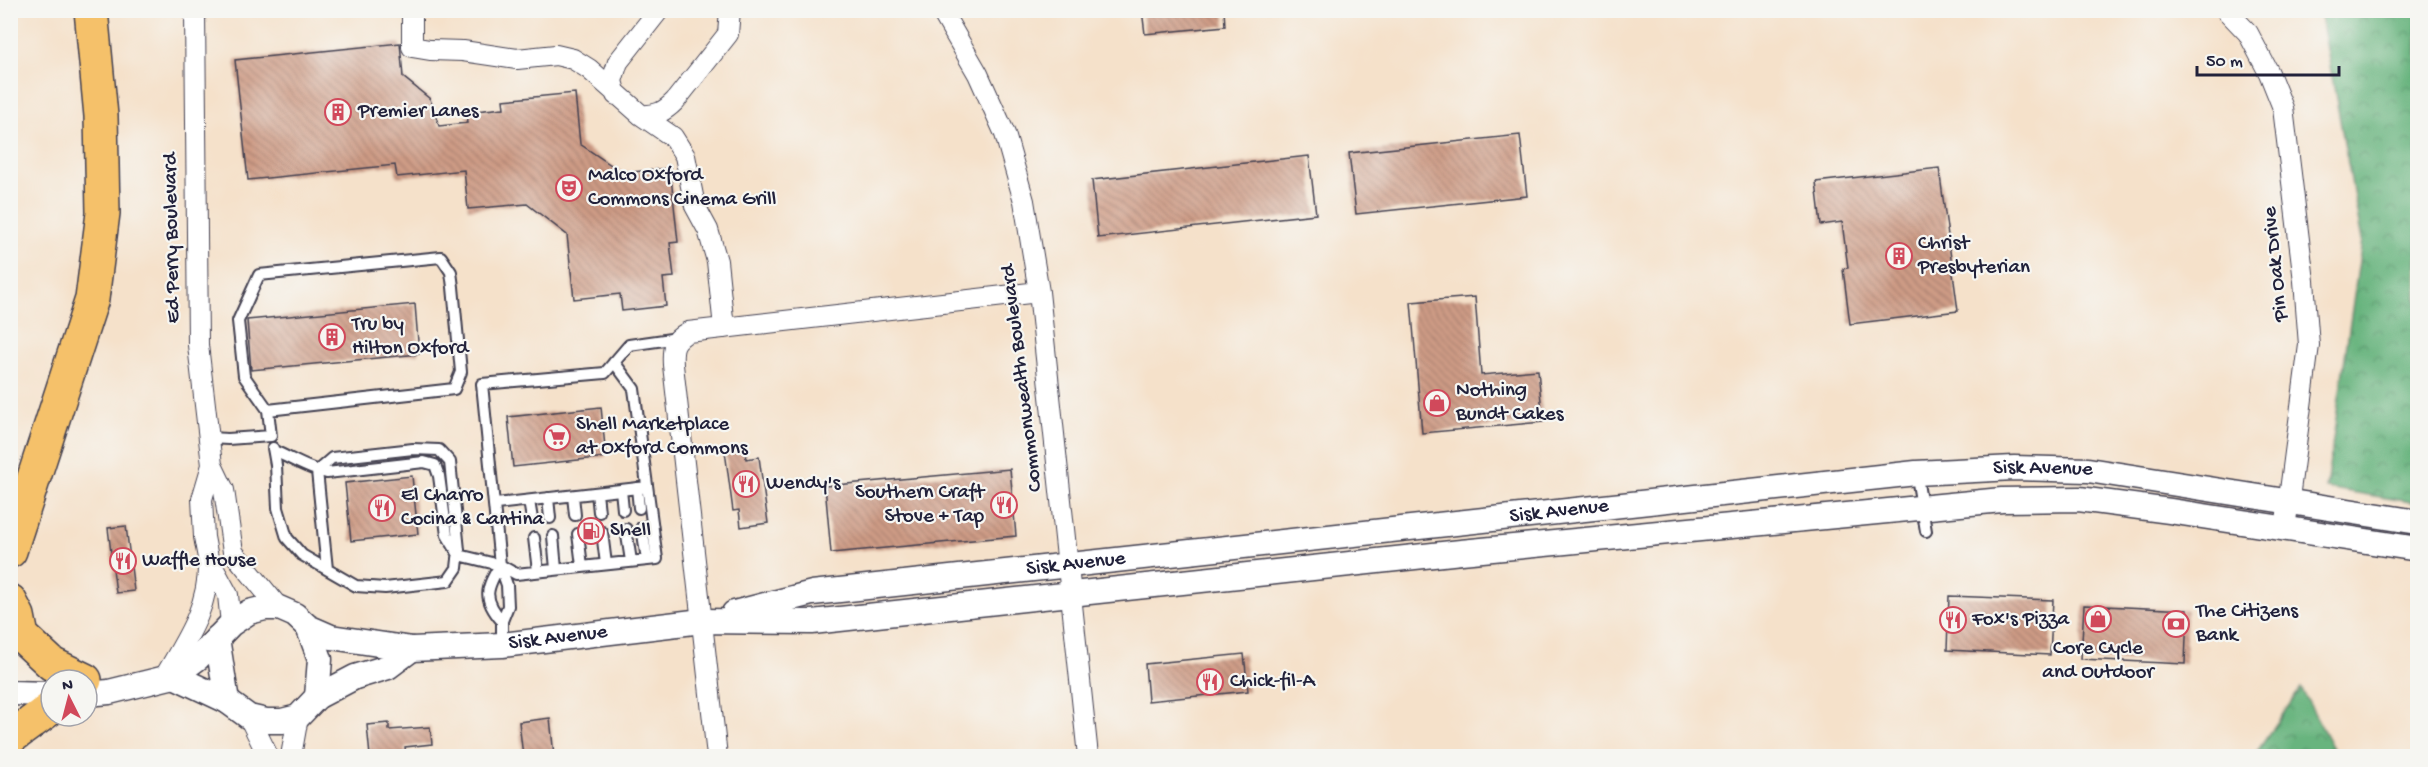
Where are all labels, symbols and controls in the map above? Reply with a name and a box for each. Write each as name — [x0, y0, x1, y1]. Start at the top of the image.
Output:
scale bar — [2197, 39, 2340, 77]
text: 50 m — [2206, 52, 2243, 73]
building icon: Premier Lanes — [323, 97, 353, 127]
place label: Premier Lanes — [357, 100, 480, 125]
street label: Ed Perry Boulevard — [159, 151, 187, 323]
place label: Malco Oxford Commons Cinema Grill — [588, 164, 776, 213]
theatre icon: Malco Oxford Commons Cinema Grill — [554, 173, 584, 203]
street label: Pin Oak Drive — [2258, 204, 2296, 324]
place label: Christ Presbyterian — [1917, 232, 2030, 281]
building icon: Christ Presbyterian — [1884, 241, 1914, 271]
street label: Commonwealth Boulevard — [996, 261, 1049, 493]
place label: Tru by Hilton Oxford — [351, 313, 470, 362]
building icon: Tru by Hilton Oxford — [317, 322, 347, 352]
place label: Nothing Bundt Cakes — [1455, 379, 1565, 428]
shop icon: Nothing Bundt Cakes — [1422, 388, 1452, 418]
place label: Shell Marketplace at Oxford Commons — [576, 413, 749, 462]
supermarket icon: Shell Marketplace at Oxford Commons — [542, 422, 572, 452]
street label: Sisk Avenue — [1992, 455, 2094, 483]
restaurant icon: Wendy's — [731, 469, 761, 499]
place label: Wendy's — [766, 472, 842, 497]
place label: Southern Craft Stove + Tap — [855, 481, 986, 530]
place label: El Charro Cocina & Cantina — [401, 484, 545, 533]
restaurant icon: Southern Craft Stove + Tap — [989, 490, 1019, 520]
restaurant icon: El Charro Cocina & Cantina — [367, 493, 397, 523]
street label: Sisk Avenue — [1508, 494, 1611, 530]
fuel station icon: Shell — [576, 516, 606, 546]
place label: Shell — [610, 519, 651, 544]
restaurant icon: Waffle House — [108, 546, 138, 576]
street label: Sisk Avenue — [1025, 546, 1128, 582]
place label: Waffle House — [142, 549, 257, 574]
place label: The Citizens Bank — [2195, 600, 2299, 649]
shop icon: Core Cycle and Outdoor — [2083, 604, 2113, 634]
restaurant icon: Fox's Pizza — [1938, 605, 1968, 635]
place label: Fox's Pizza — [1971, 608, 2070, 633]
bank icon: The Citizens Bank — [2161, 609, 2191, 639]
street label: Sisk Avenue — [507, 620, 610, 657]
place label: Core Cycle and Outdoor — [2042, 637, 2155, 686]
restaurant icon: Chick-fil-A — [1195, 667, 1225, 697]
north arrow — [39, 668, 99, 728]
place label: Chick-fil-A — [1230, 670, 1317, 695]
text: N — [62, 677, 75, 697]

